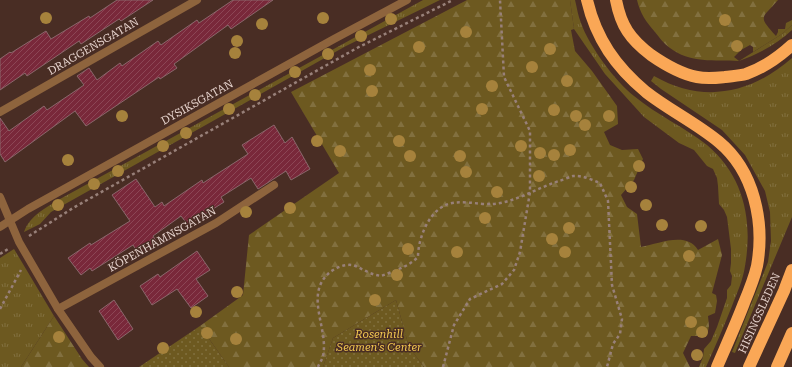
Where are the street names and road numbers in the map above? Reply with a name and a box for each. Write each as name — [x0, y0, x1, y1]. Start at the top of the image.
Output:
street label: DRAGGENSGATAN — [46, 15, 141, 78]
street label: DYSIKSGATAN — [159, 77, 236, 128]
street label: KÖPENHAMNSGATAN — [106, 203, 219, 275]
street label: HISINGSLEDEN — [736, 271, 783, 355]

